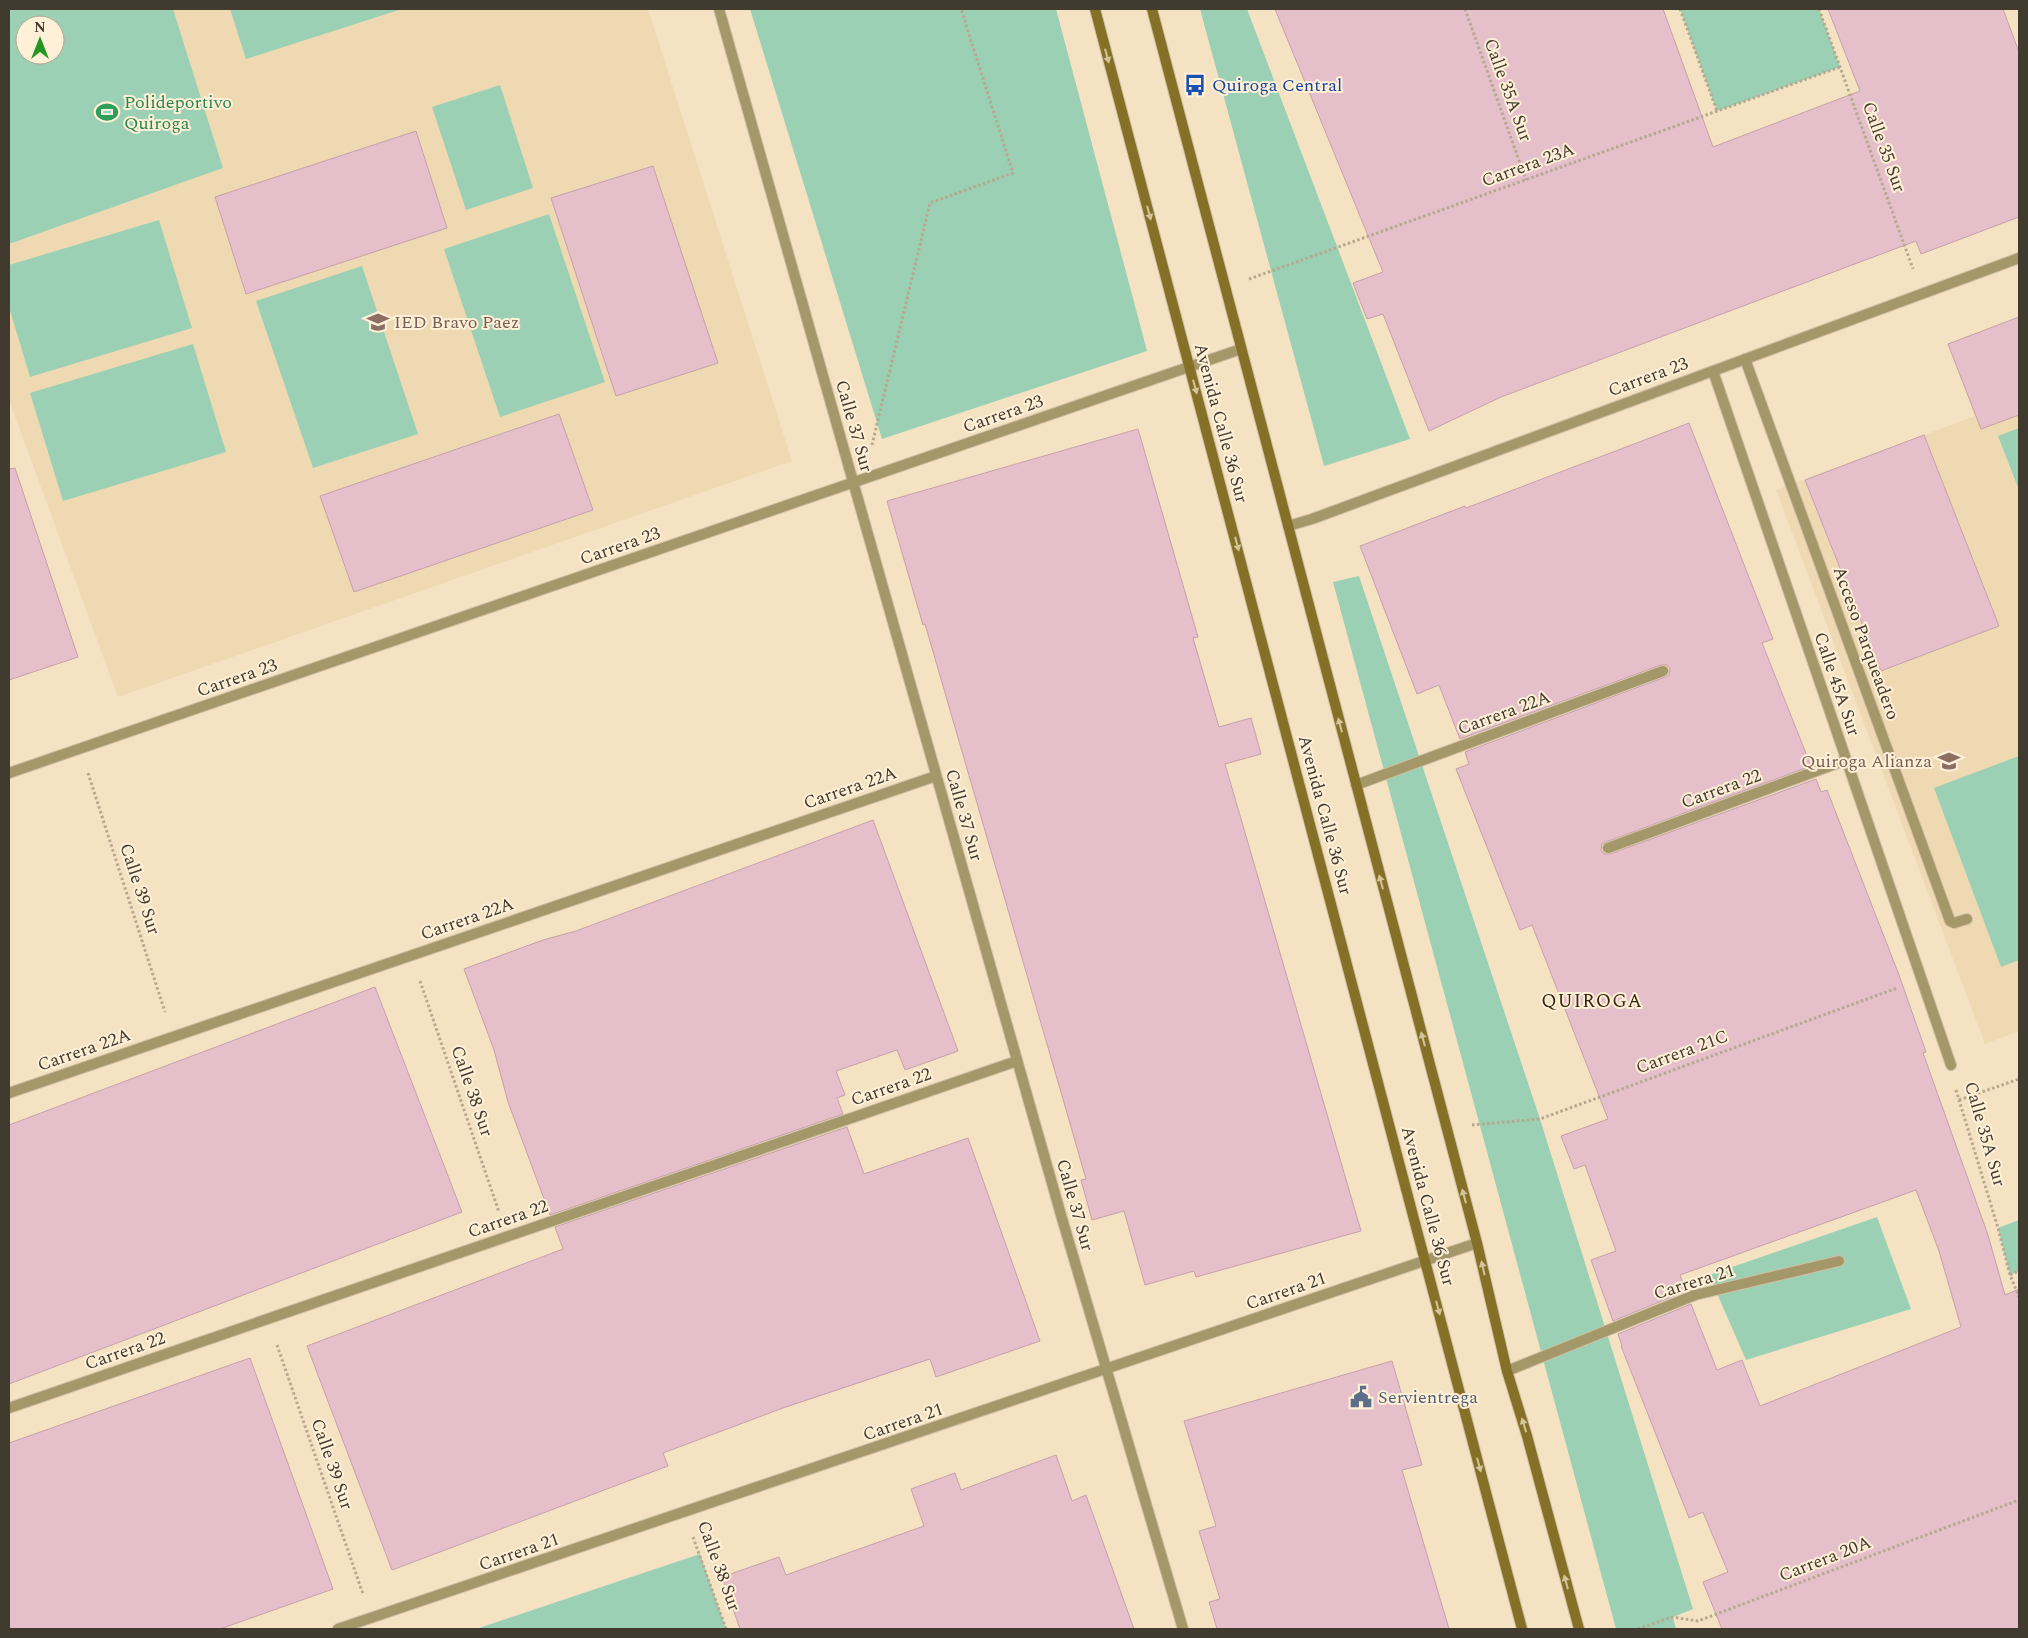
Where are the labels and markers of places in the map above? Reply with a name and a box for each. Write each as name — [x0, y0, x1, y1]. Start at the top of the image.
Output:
bus stop icon: Quiroga Central — [1182, 72, 1208, 98]
place label: Quiroga Central — [1212, 72, 1342, 99]
place label: Polideportivo Quiroga — [124, 89, 232, 137]
sports icon: Polideportivo Quiroga — [94, 99, 120, 125]
school or university icon: IED Bravo Paez — [365, 309, 391, 335]
place label: IED Bravo Paez — [394, 309, 519, 336]
place label: Quiroga Alianza — [1801, 748, 1932, 775]
school or university icon: Quiroga Alianza — [1936, 748, 1962, 774]
public building icon: Servientrega — [1348, 1384, 1374, 1410]
place label: Servientrega — [1378, 1384, 1478, 1411]

